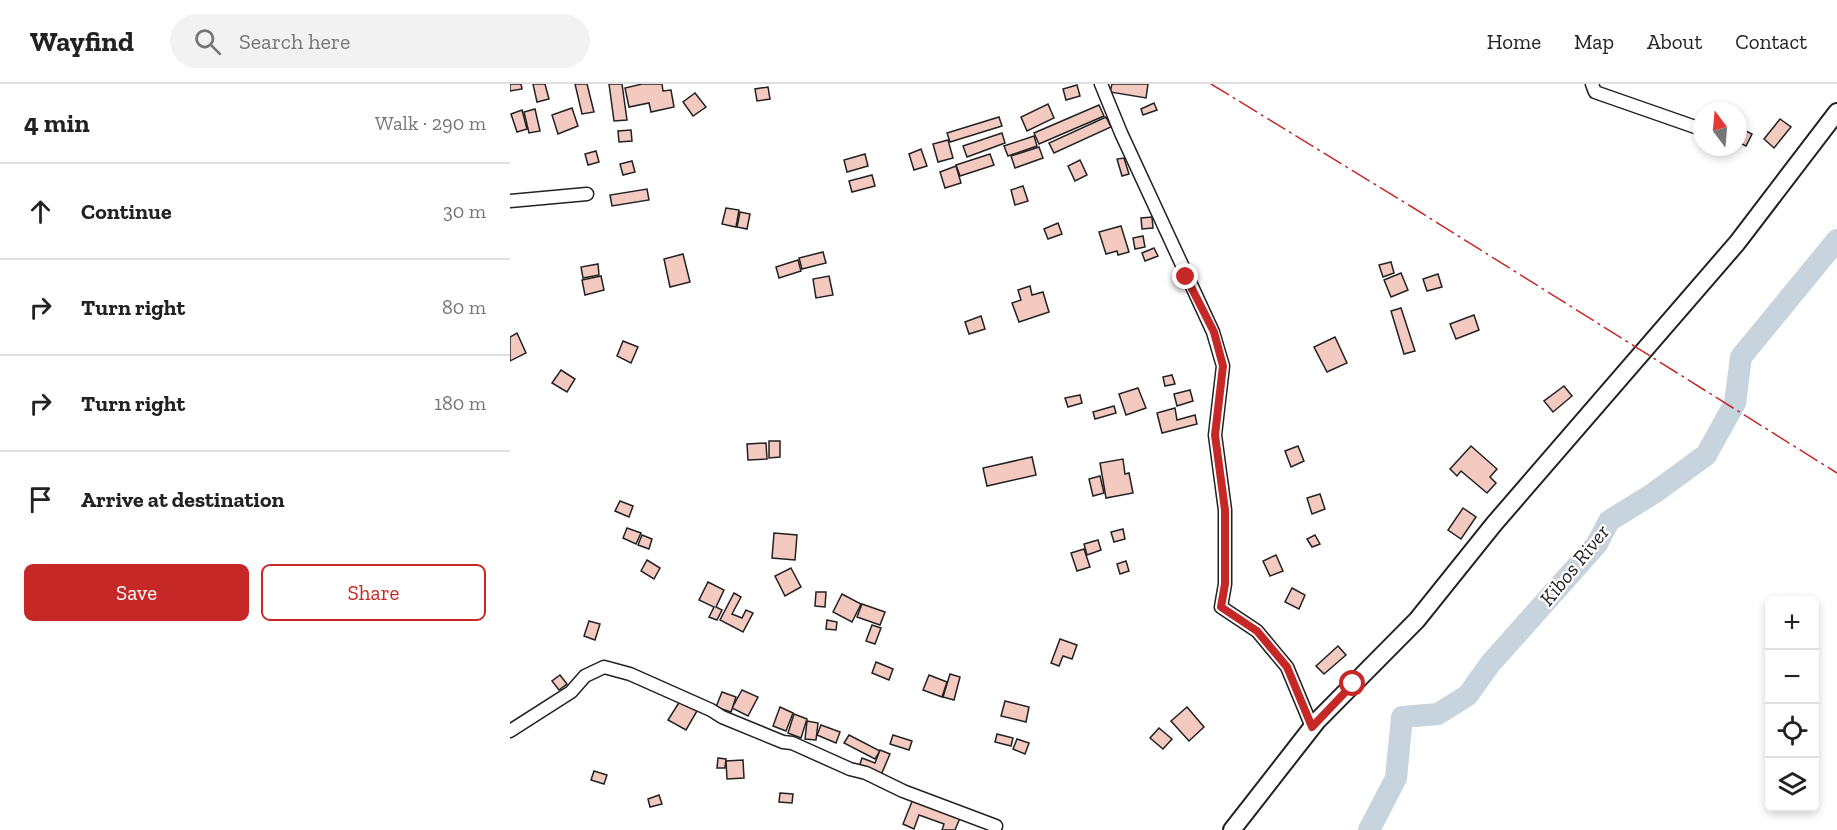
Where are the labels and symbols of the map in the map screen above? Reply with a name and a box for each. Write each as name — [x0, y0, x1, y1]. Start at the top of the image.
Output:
north arrow — [1693, 102, 1747, 156]
route end — [1172, 263, 1198, 289]
water label: Kibos River — [1534, 519, 1615, 610]
route start — [1339, 670, 1365, 696]

